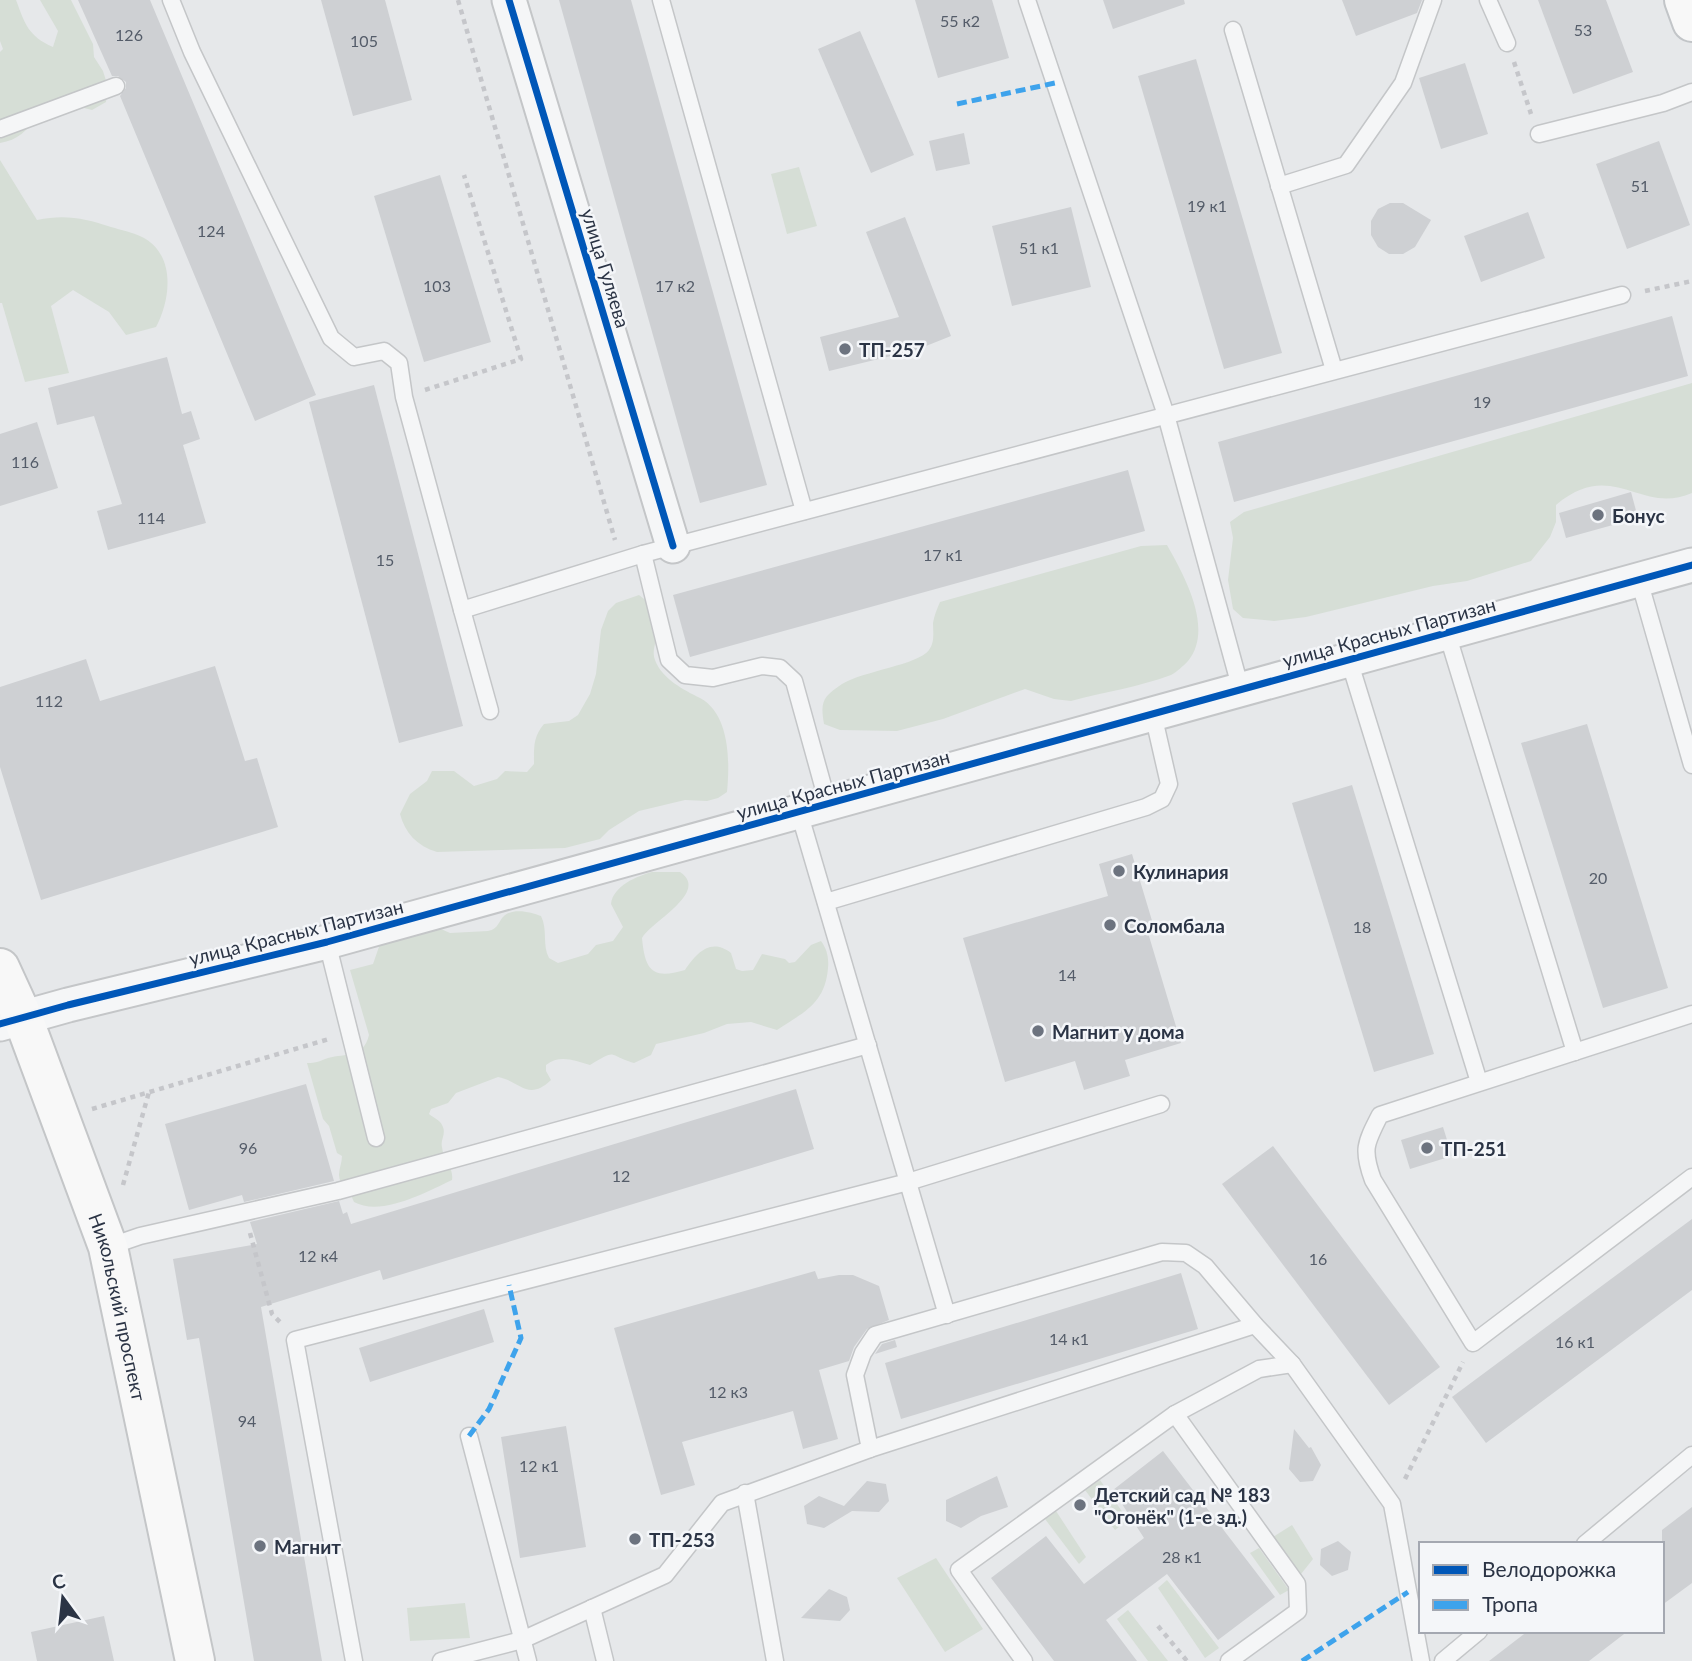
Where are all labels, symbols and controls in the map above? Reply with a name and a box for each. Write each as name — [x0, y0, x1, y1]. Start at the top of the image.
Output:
house number: 55 к2 — [940, 11, 980, 30]
house number: 53 — [1574, 20, 1592, 39]
house number: 126 — [115, 25, 143, 44]
house number: 105 — [350, 31, 378, 50]
house number: 51 — [1631, 176, 1649, 195]
house number: 19 к1 — [1187, 196, 1227, 215]
street label: улица Гуляева — [577, 206, 635, 330]
house number: 124 — [197, 221, 225, 240]
house number: 51 к1 — [1019, 238, 1059, 257]
house number: 103 — [423, 276, 451, 295]
house number: 17 к2 — [655, 276, 695, 295]
place label: ТП-257 — [859, 338, 925, 361]
marker: ТП-257 — [837, 341, 853, 357]
house number: 19 — [1473, 392, 1491, 411]
house number: 116 — [11, 452, 39, 471]
place label: Бонус — [1612, 504, 1665, 527]
marker: Бонус — [1590, 507, 1606, 523]
house number: 114 — [137, 508, 165, 527]
house number: 17 к1 — [923, 545, 963, 564]
house number: 15 — [376, 550, 394, 569]
street label: улица Красных Партизан — [1280, 592, 1498, 672]
house number: 112 — [35, 691, 63, 710]
street label: улица Красных Партизан — [734, 744, 952, 824]
place label: Кулинария — [1133, 860, 1229, 883]
marker: Кулинария — [1111, 863, 1127, 879]
house number: 20 — [1589, 868, 1607, 887]
street label: улица Красных Партизан — [186, 894, 406, 970]
place label: Соломбала — [1124, 914, 1225, 937]
marker: Соломбала — [1102, 917, 1118, 933]
house number: 18 — [1353, 917, 1371, 936]
house number: 14 — [1058, 965, 1076, 984]
place label: Магнит у дома — [1052, 1020, 1184, 1043]
marker: Магнит у дома — [1030, 1023, 1046, 1039]
place label: ТП-251 — [1441, 1137, 1507, 1160]
house number: 96 — [239, 1138, 257, 1157]
marker: ТП-251 — [1419, 1140, 1435, 1156]
house number: 12 — [612, 1166, 630, 1185]
street label: Никольский проспект — [85, 1210, 152, 1403]
house number: 12 к4 — [298, 1246, 338, 1265]
house number: 16 — [1309, 1249, 1327, 1268]
house number: 14 к1 — [1049, 1329, 1089, 1348]
house number: 16 к1 — [1555, 1332, 1595, 1351]
house number: 12 к3 — [708, 1382, 748, 1401]
house number: 94 — [238, 1411, 256, 1430]
house number: 12 к1 — [519, 1456, 559, 1475]
place label: Детский сад № 183 "Огонёк" (1-е зд.) — [1094, 1483, 1270, 1528]
marker: Детский сад № 183 "Огонёк" (1-е зд.) — [1072, 1497, 1088, 1513]
place label: ТП-253 — [649, 1528, 715, 1551]
marker: ТП-253 — [627, 1531, 643, 1547]
place label: Магнит — [274, 1535, 341, 1558]
marker: Магнит — [252, 1538, 268, 1554]
legend — [1419, 1542, 1664, 1633]
house number: 28 к1 — [1162, 1547, 1202, 1566]
text: Велодорожка — [1482, 1556, 1616, 1581]
north arrow — [28, 1563, 98, 1633]
text: С — [49, 1568, 68, 1594]
text: Тропа — [1482, 1591, 1538, 1616]

